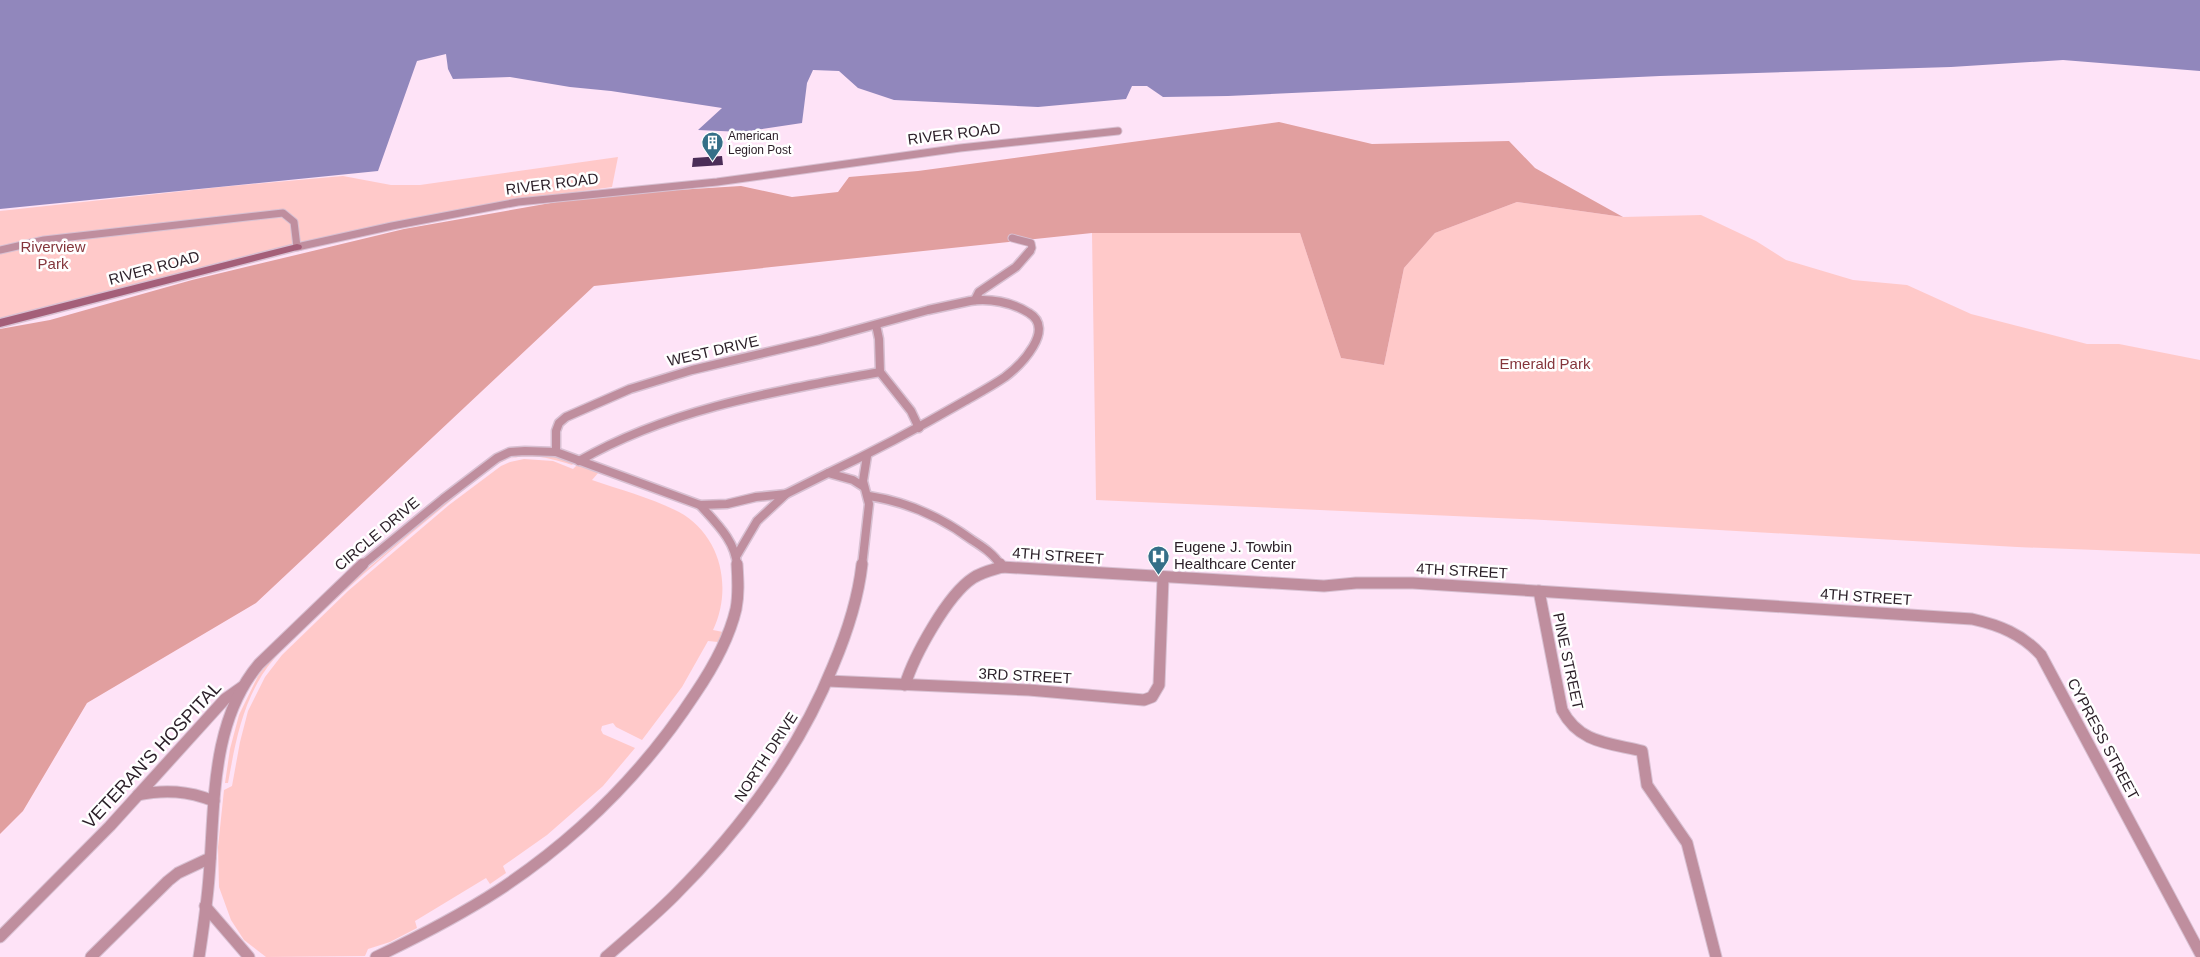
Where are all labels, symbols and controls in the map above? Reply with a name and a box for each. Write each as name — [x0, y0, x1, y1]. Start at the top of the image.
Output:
street label: RIVER ROAD — [907, 119, 1001, 148]
place label: American Legion Post — [728, 129, 792, 157]
building icon: American Legion Post — [700, 131, 724, 162]
street label: RIVER ROAD — [505, 169, 599, 198]
park label: Riverview Park — [20, 238, 86, 272]
street label: RIVER ROAD — [107, 247, 201, 288]
street label: WEST DRIVE — [666, 332, 760, 369]
park label: Emerald Park — [1500, 355, 1591, 372]
street label: CIRCLE DRIVE — [331, 493, 422, 574]
place label: Eugene J. Towbin Healthcare Center — [1174, 538, 1296, 572]
street label: 4TH STREET — [1012, 544, 1104, 567]
hospital icon: Eugene J. Towbin Healthcare Center — [1146, 544, 1170, 575]
street label: 4TH STREET — [1416, 560, 1508, 581]
street label: 4TH STREET — [1820, 585, 1912, 608]
street label: PINE STREET — [1550, 611, 1587, 711]
street label: 3RD STREET — [978, 665, 1072, 686]
street label: CYPRESS STREET — [2064, 675, 2143, 802]
street label: VETERAN'S HOSPITAL — [79, 678, 225, 832]
street label: NORTH DRIVE — [730, 709, 801, 805]

